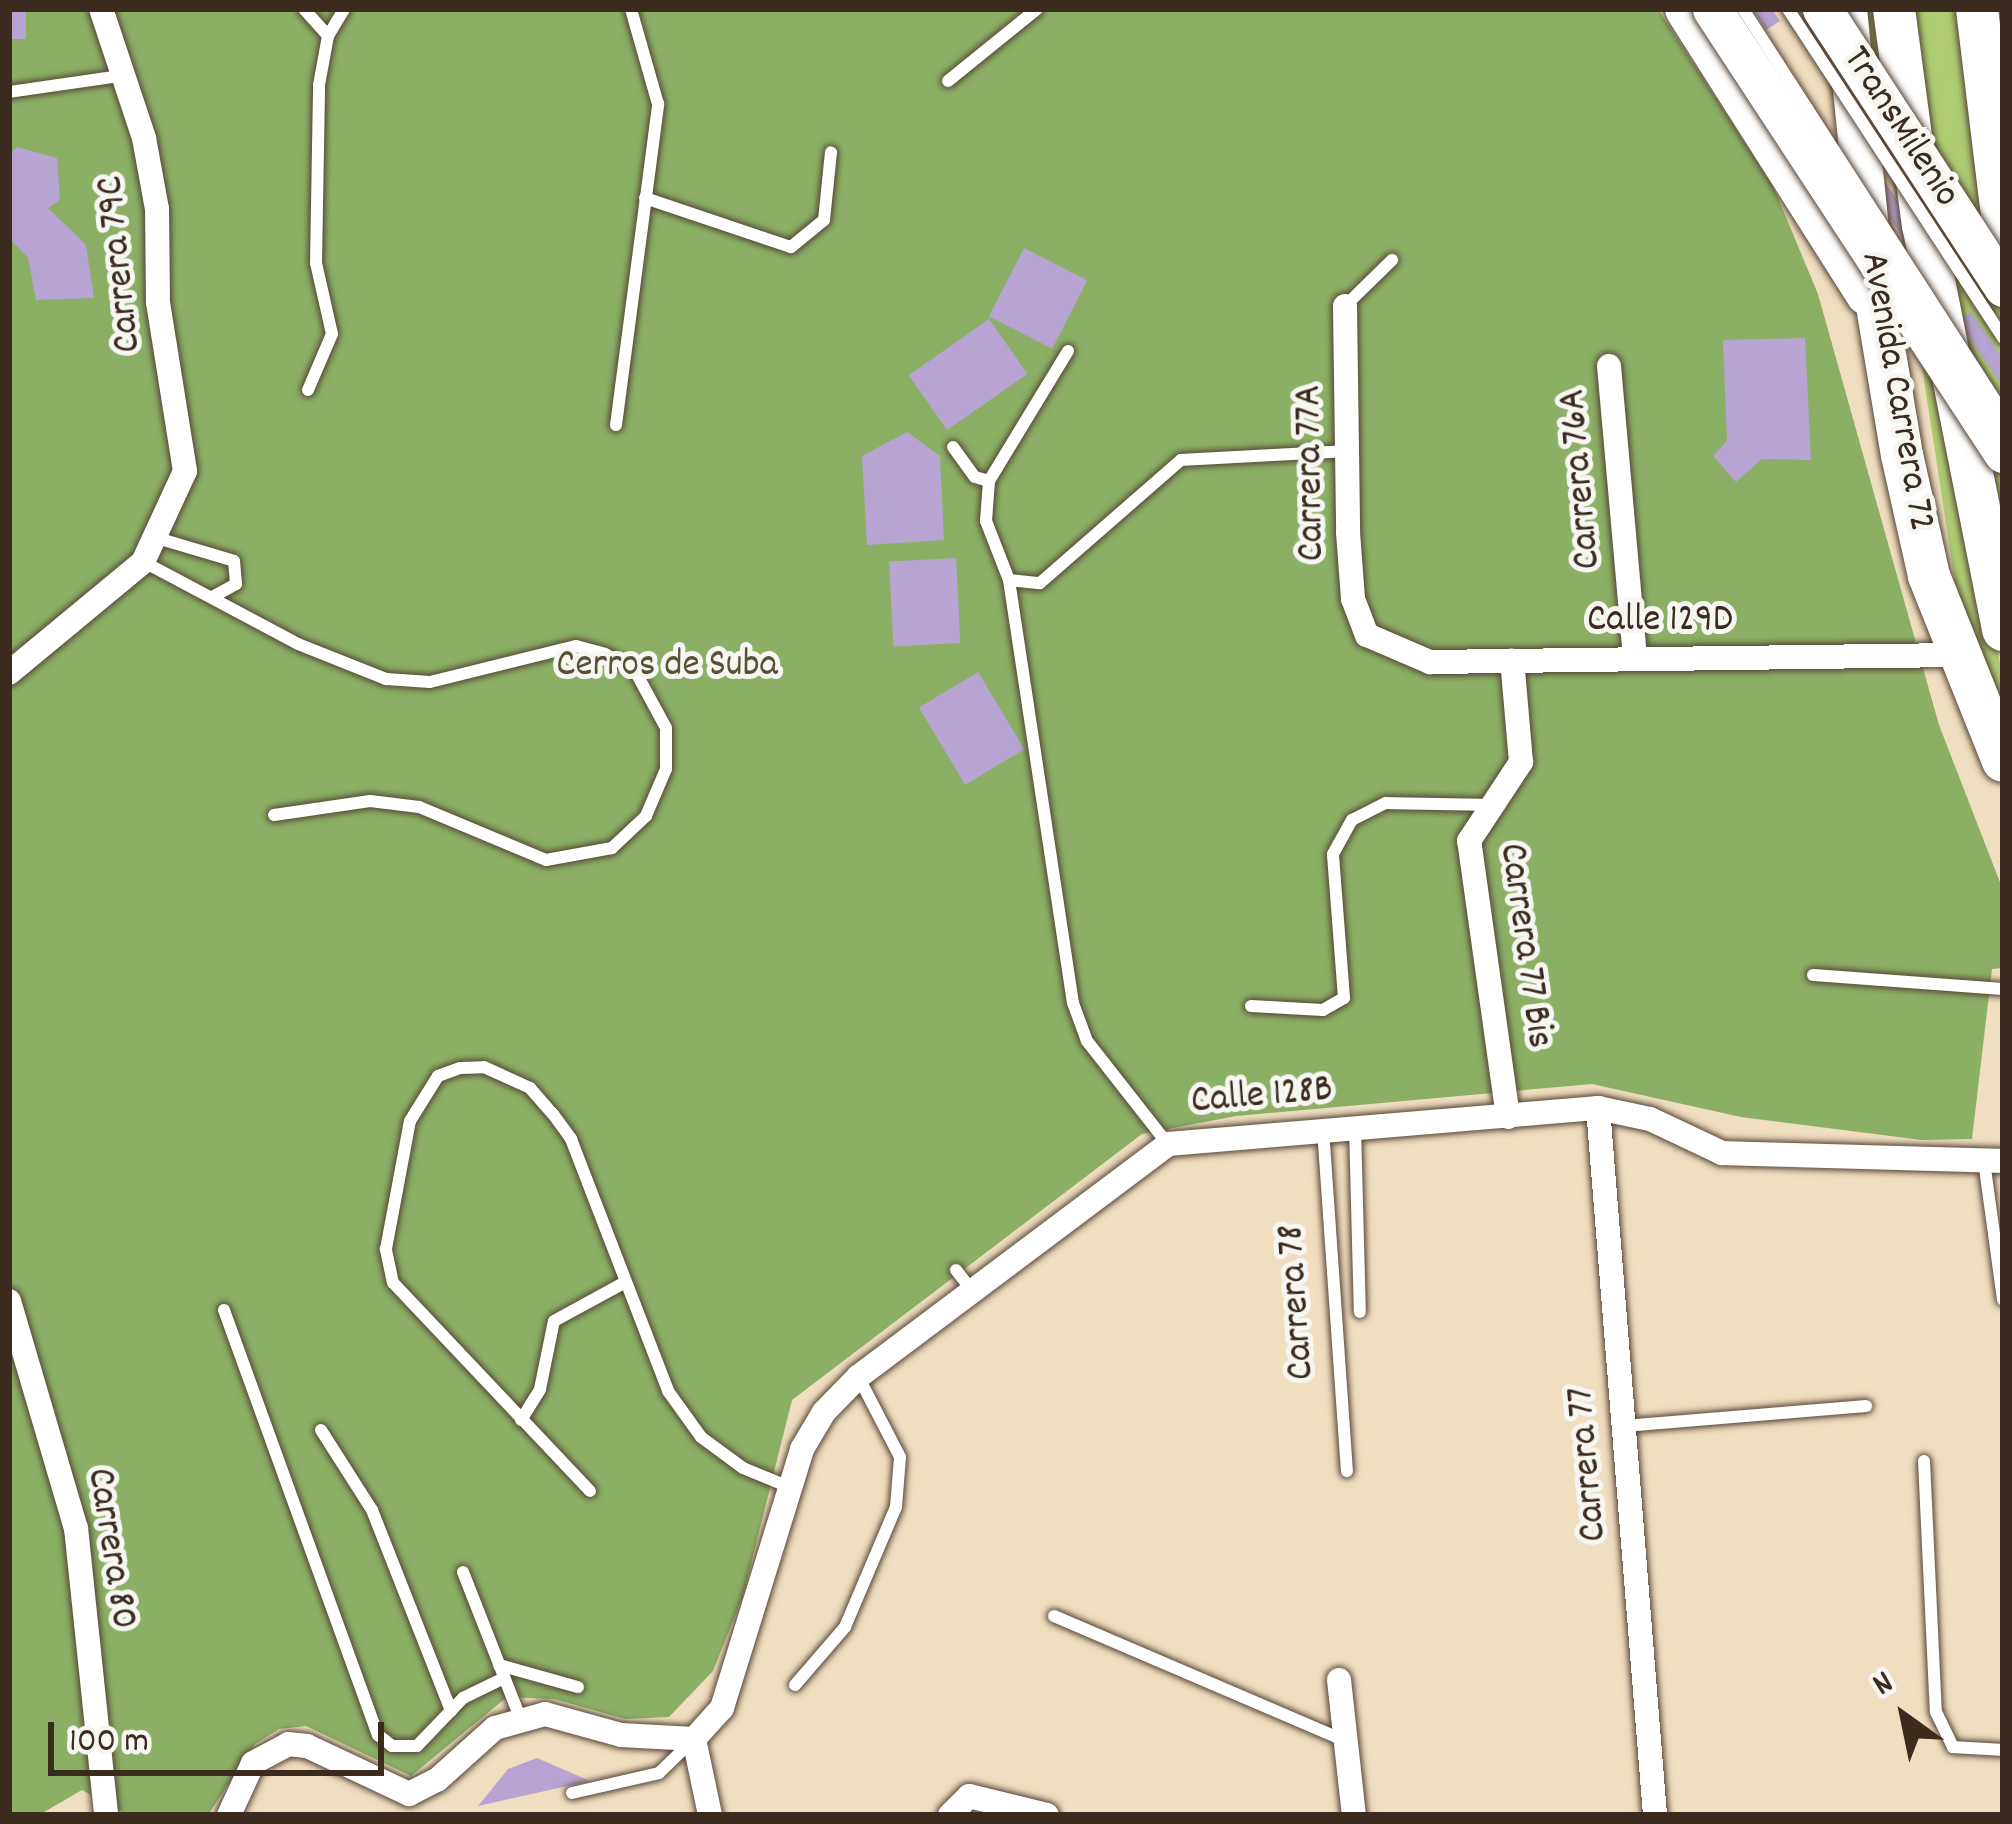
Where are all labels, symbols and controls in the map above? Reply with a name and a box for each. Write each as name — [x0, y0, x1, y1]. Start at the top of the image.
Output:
street label: TransMilenio — [1830, 39, 1968, 217]
street label: Carrera 79C — [89, 173, 155, 355]
street label: Avenida Carrera 72 — [1847, 249, 1943, 535]
street label: Carrera 77A — [1288, 384, 1338, 562]
street label: Carrera 76A — [1552, 387, 1614, 571]
street label: Calle 129D — [1587, 599, 1733, 645]
park label: Cerros de Suba — [556, 644, 778, 690]
street label: Carrera 77 Bis — [1485, 841, 1561, 1051]
street label: Calle 128B — [1189, 1069, 1335, 1127]
street label: Carrera 78 — [1270, 1223, 1328, 1381]
street label: Carrera 77 — [1560, 1385, 1620, 1543]
street label: Carrera 80 — [73, 1465, 145, 1633]
north arrow — [1844, 1656, 1964, 1776]
text: N — [1864, 1661, 1904, 1710]
scale bar — [54, 1698, 390, 1772]
text: 100 m — [69, 1717, 149, 1769]

